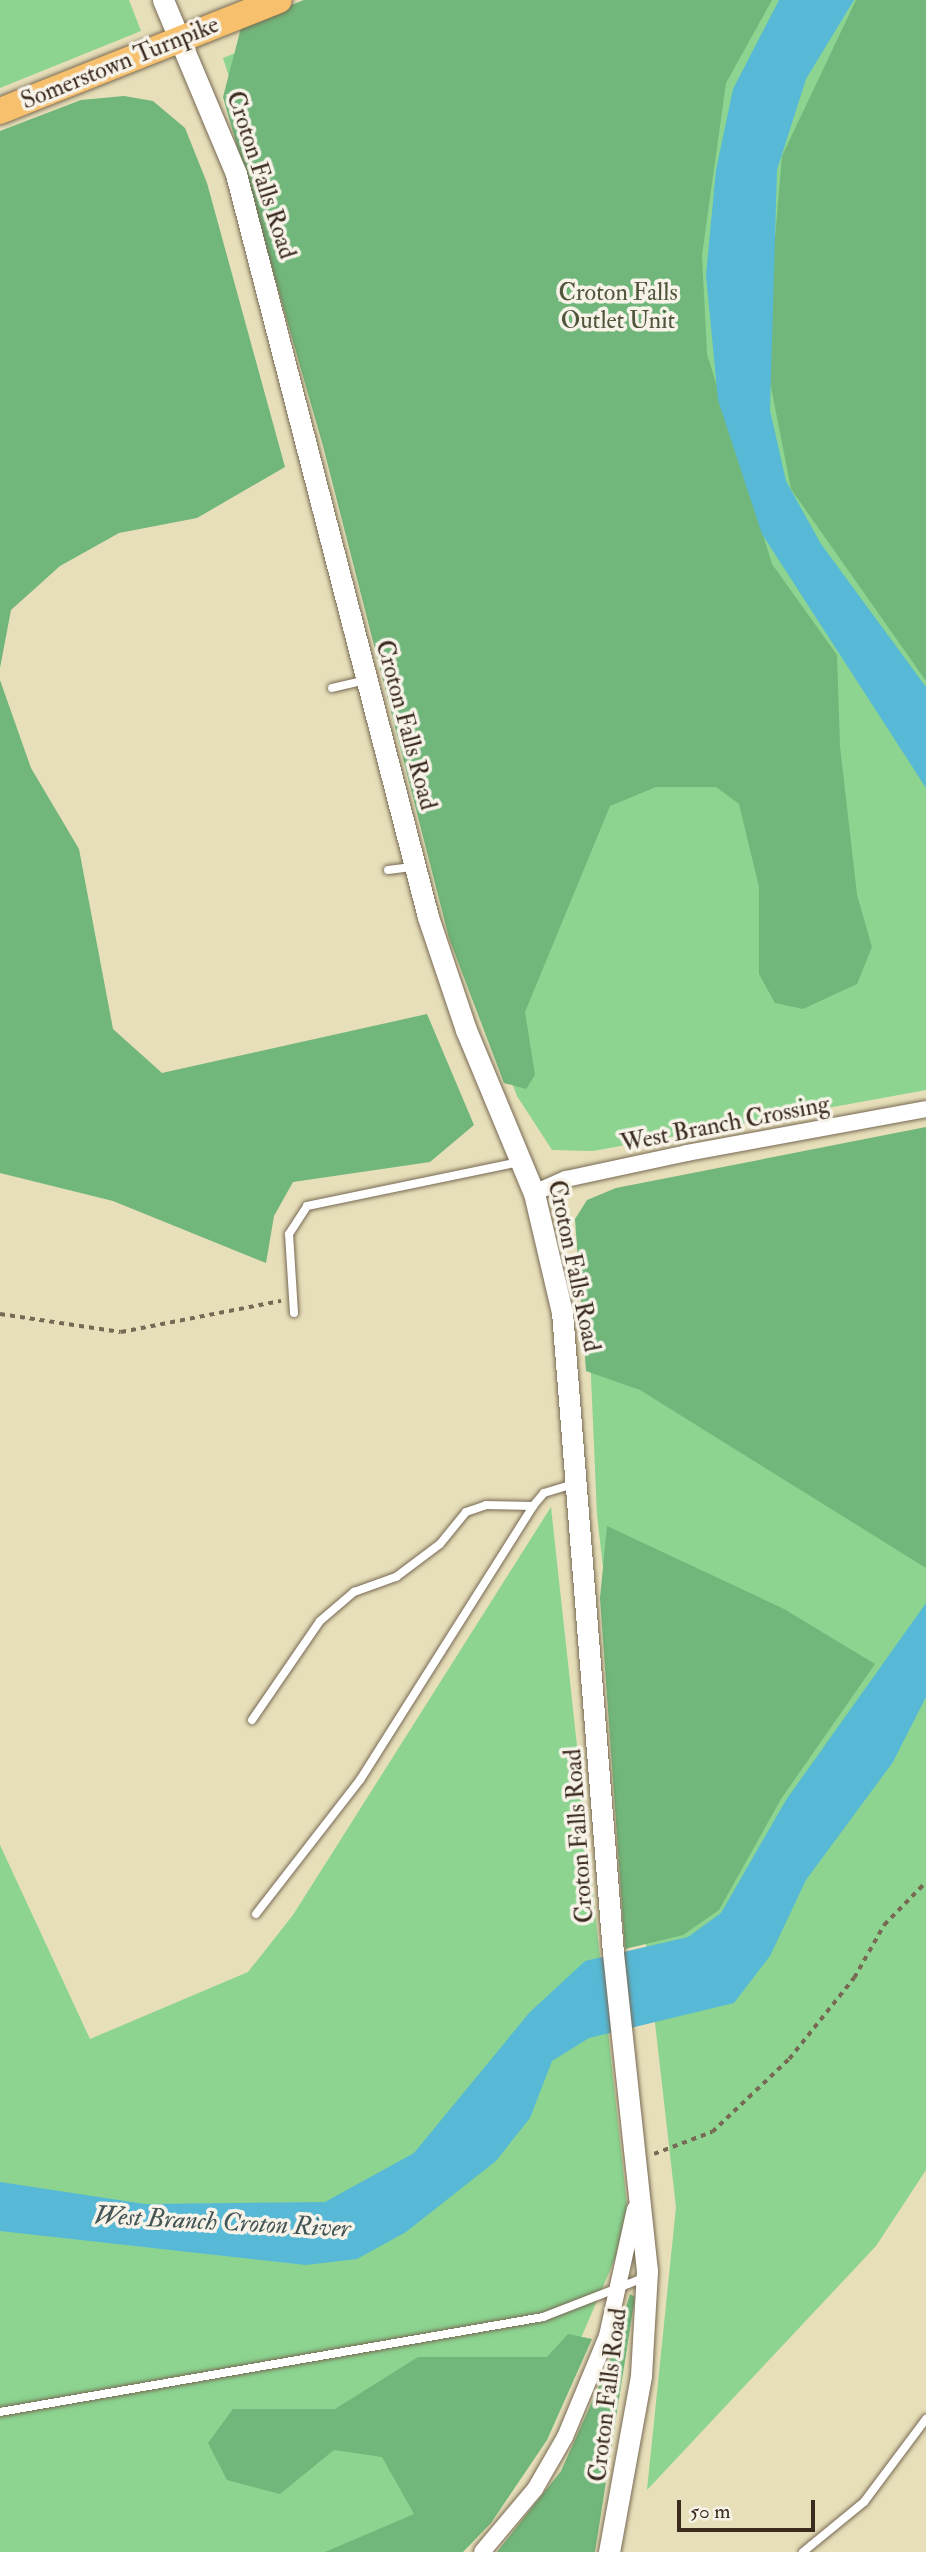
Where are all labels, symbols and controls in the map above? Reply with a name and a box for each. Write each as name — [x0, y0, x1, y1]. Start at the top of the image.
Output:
street label: Somerstown Turnpike — [17, 10, 223, 116]
street label: Croton Falls Road — [220, 88, 302, 262]
park label: Croton Falls Outlet Unit — [558, 279, 678, 335]
street label: Croton Falls Road — [370, 637, 442, 813]
street label: West Branch Crossing — [618, 1090, 832, 1158]
street label: Croton Falls Road — [542, 1178, 606, 1354]
street label: Croton Falls Road — [559, 1748, 599, 1924]
water label: West Branch Croton River — [93, 2201, 351, 2245]
street label: Croton Falls Road — [583, 2307, 633, 2483]
scale bar — [681, 2486, 819, 2530]
text: 50 m — [690, 2498, 731, 2525]

